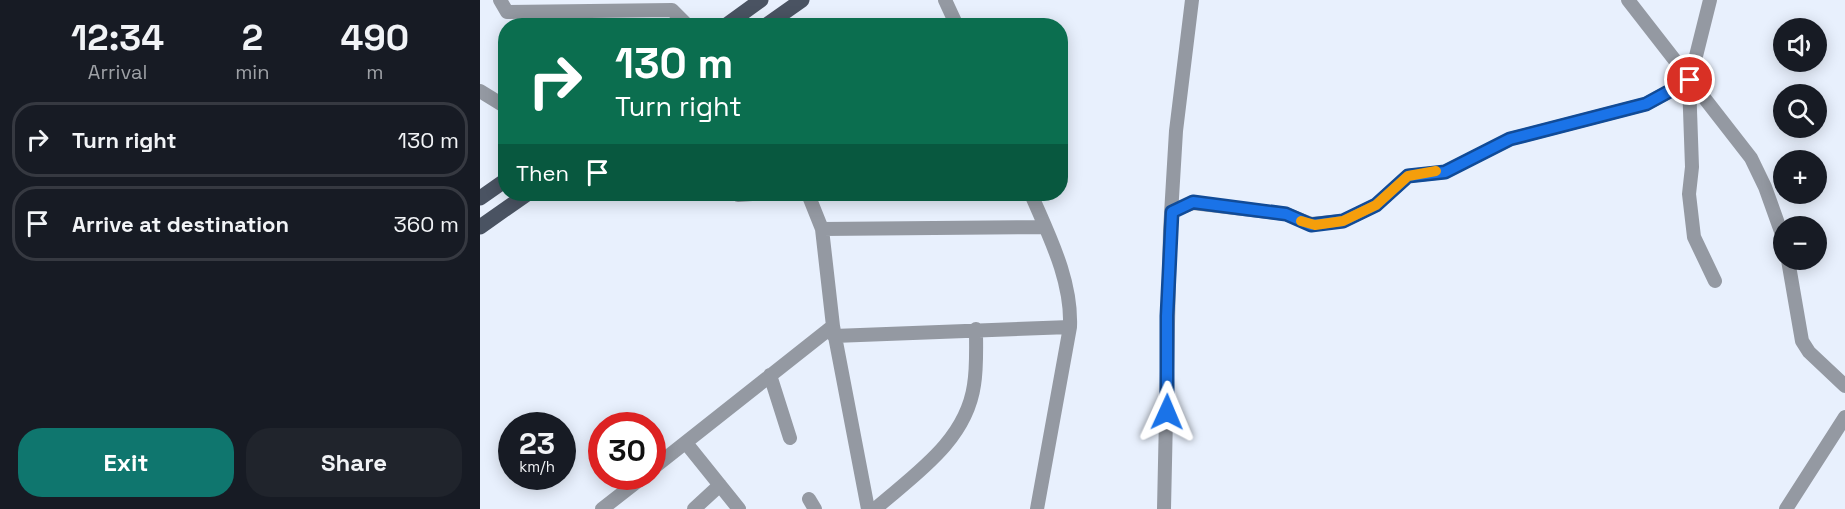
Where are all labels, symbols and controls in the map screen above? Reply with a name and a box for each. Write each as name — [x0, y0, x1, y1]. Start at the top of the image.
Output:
text: 12:34 — [71, 15, 164, 61]
text: 2 — [242, 15, 263, 61]
text: 490 — [341, 15, 409, 61]
map controls — [1773, 18, 1827, 270]
button: sound — [1773, 18, 1827, 72]
text: 130 m — [615, 37, 733, 90]
icon: right — [516, 42, 594, 120]
pin — [1664, 54, 1715, 105]
text: Arrival — [88, 59, 147, 85]
text: min — [235, 59, 270, 85]
text: m — [366, 59, 383, 85]
icon: arrive — [1673, 63, 1706, 96]
button: search — [1773, 84, 1827, 138]
text: Turn right — [615, 89, 742, 124]
icon: right — [21, 123, 54, 156]
text: Turn right — [72, 126, 177, 154]
text: 130 m — [398, 126, 459, 154]
button: + — [1773, 150, 1827, 204]
icon: arrive — [581, 156, 614, 189]
text: Then — [516, 159, 569, 187]
icon: arrive — [21, 207, 54, 240]
text: Arrive at destination — [72, 210, 289, 238]
text: 360 m — [394, 210, 459, 238]
button: − — [1773, 216, 1827, 270]
position arrow — [1135, 380, 1199, 444]
speed limit sign: 30 — [588, 412, 666, 490]
text: 23 — [519, 424, 555, 463]
button: Exit — [18, 428, 234, 497]
button: Share — [246, 428, 462, 497]
text: km/h — [519, 457, 555, 476]

